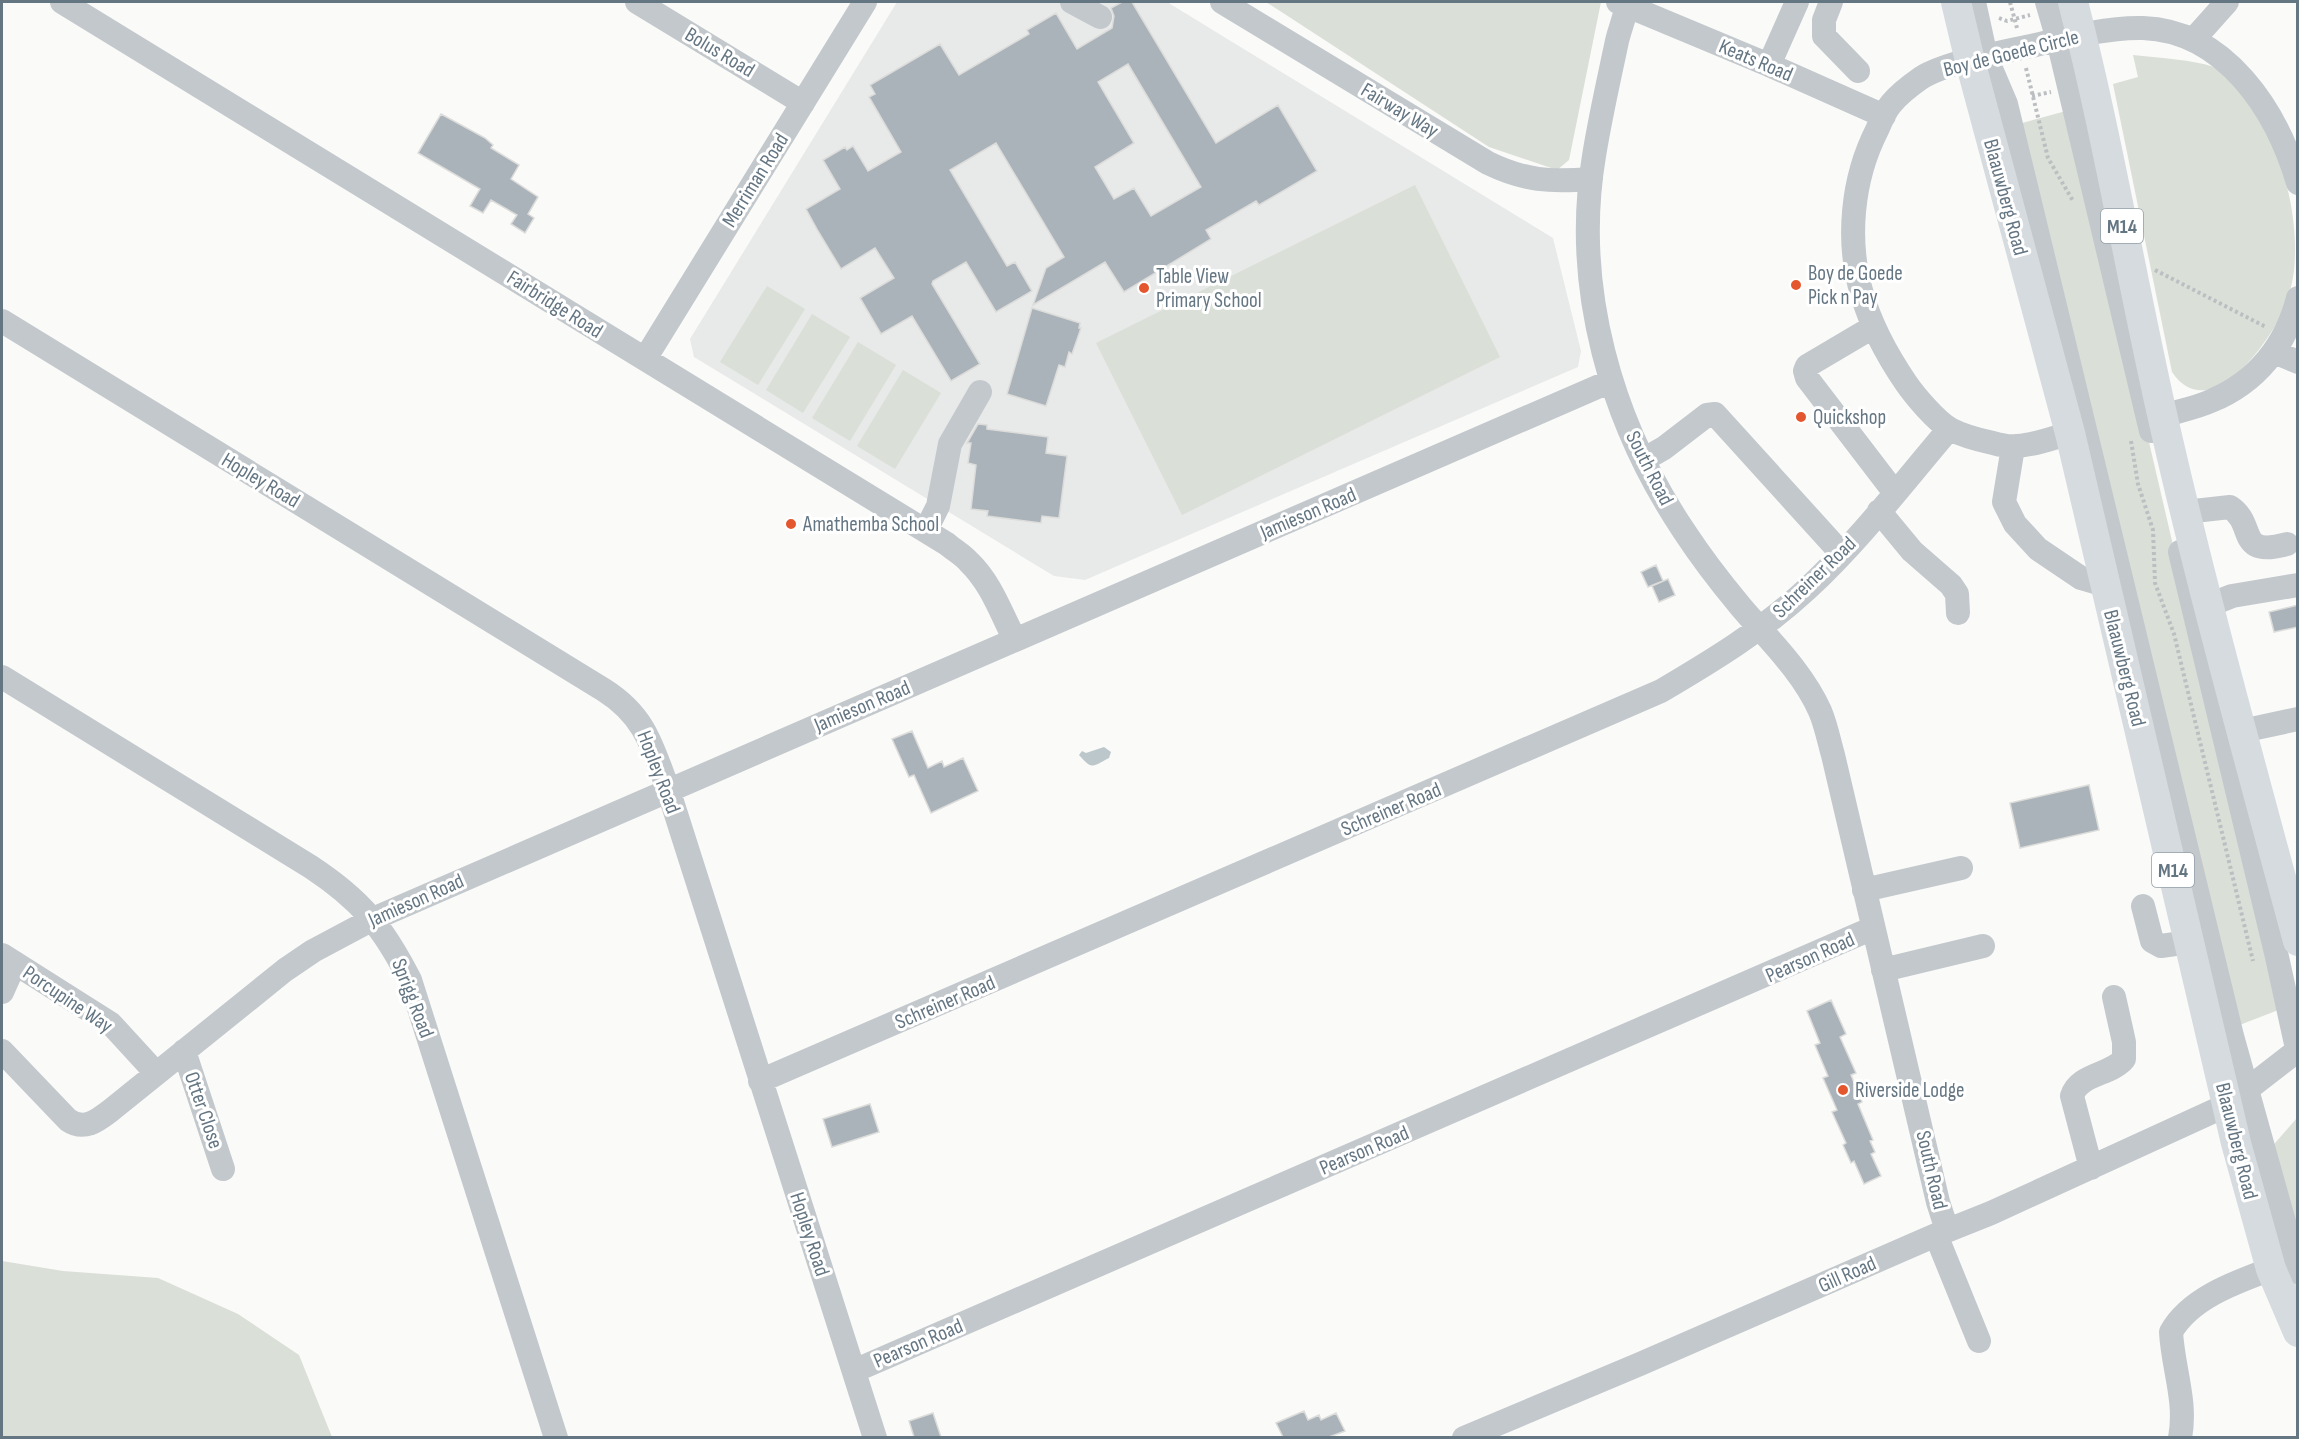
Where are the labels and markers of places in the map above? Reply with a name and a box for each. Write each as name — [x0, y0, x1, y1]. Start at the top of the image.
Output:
place label: Boy de Goede Pick n Pay — [1808, 261, 1903, 310]
place label: Table View Primary School — [1156, 264, 1262, 313]
marker: Boy de Goede Pick n Pay — [1789, 278, 1803, 292]
marker: Table View Primary School — [1137, 281, 1151, 295]
place label: Quickshop — [1813, 405, 1886, 430]
marker: Quickshop — [1794, 410, 1808, 424]
place label: Amathemba School — [802, 512, 939, 537]
marker: Amathemba School — [784, 517, 798, 531]
place label: Riverside Lodge — [1855, 1078, 1964, 1103]
marker: Riverside Lodge — [1836, 1083, 1850, 1097]

